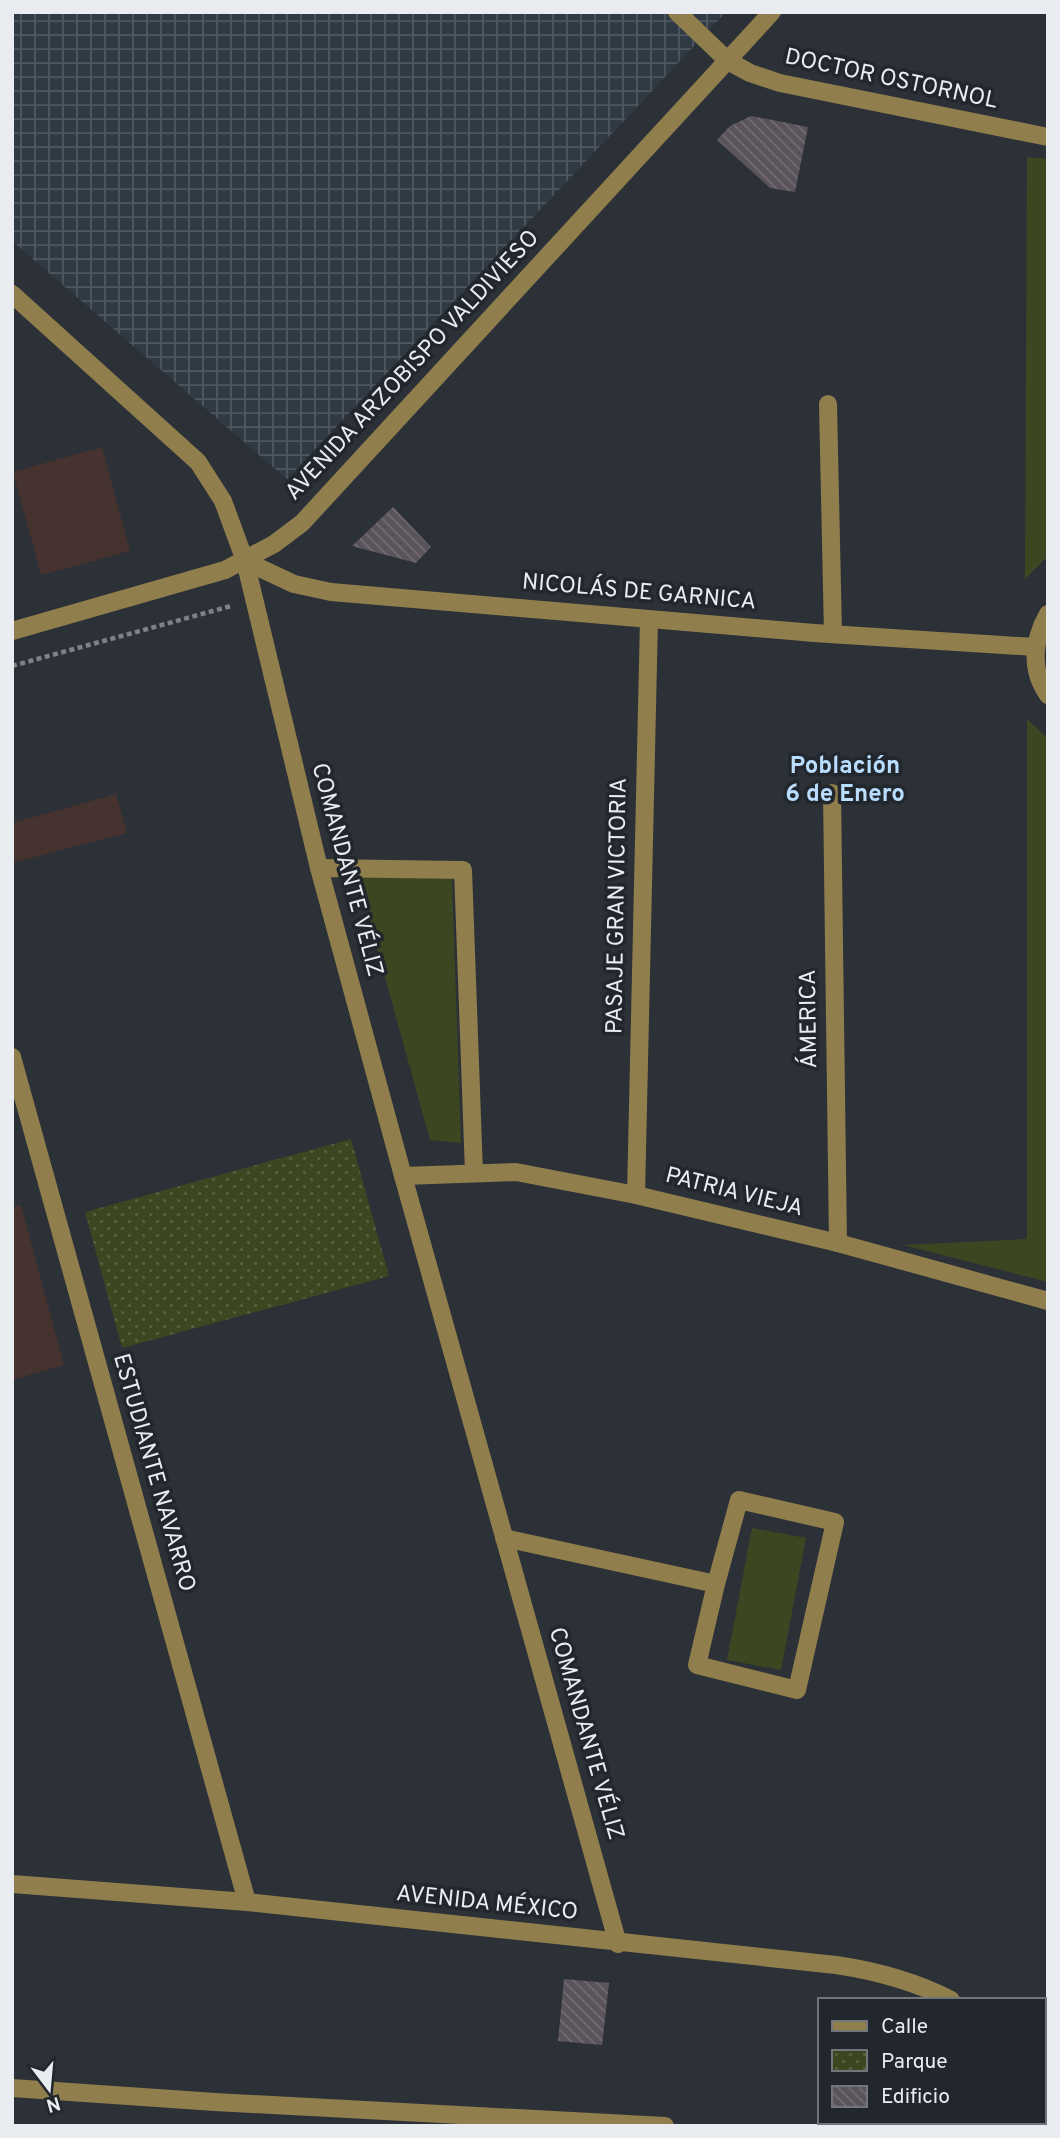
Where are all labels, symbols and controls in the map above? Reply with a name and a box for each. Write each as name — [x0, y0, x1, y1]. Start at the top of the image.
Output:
street label: DOCTOR OSTORNOL — [782, 43, 1000, 117]
street label: AVENIDA ARZOBISPO VALDIVIESO — [280, 225, 546, 507]
street label: NICOLÁS DE GARNICA — [521, 567, 757, 618]
district label: Población 6 de Enero — [785, 752, 905, 810]
street label: COMANDANTE VÉLIZ — [304, 760, 389, 980]
street label: PASAJE GRAN VICTORIA — [601, 778, 635, 1034]
street label: ÁMERICA — [794, 969, 825, 1069]
street label: PATRIA VIEJA — [662, 1162, 806, 1224]
street label: ESTUDIANTE NAVARRO — [105, 1351, 201, 1595]
street label: COMANDANTE VÉLIZ — [541, 1624, 630, 1844]
street label: AVENIDA MÉXICO — [395, 1879, 579, 1928]
legend — [818, 1998, 1046, 2124]
text: Calle — [881, 2014, 928, 2041]
text: Parque — [881, 2049, 948, 2076]
north arrow — [14, 2054, 84, 2124]
text: Edificio — [881, 2084, 950, 2111]
text: N — [43, 2090, 63, 2117]

